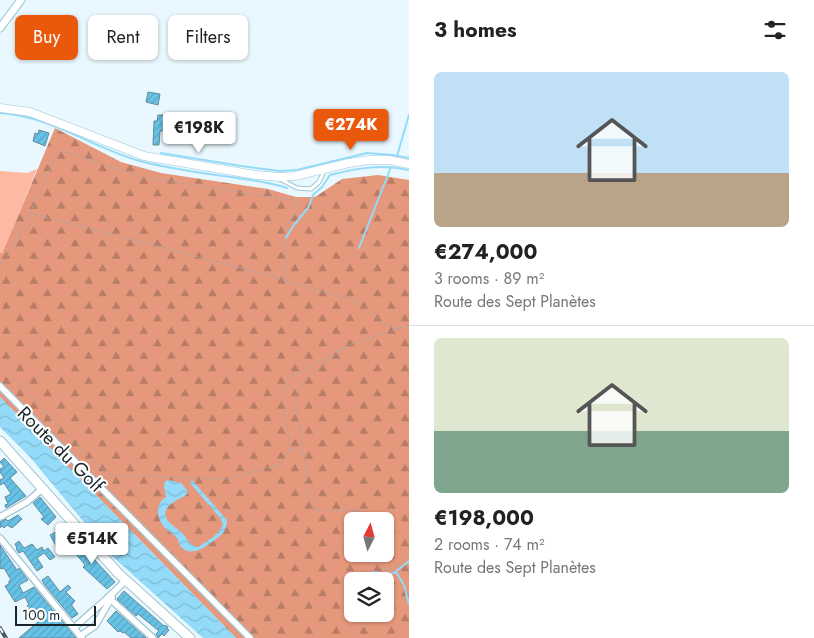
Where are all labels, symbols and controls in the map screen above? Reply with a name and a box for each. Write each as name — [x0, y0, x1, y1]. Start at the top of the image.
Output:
chip: Buy — [15, 15, 78, 60]
chip: Rent — [88, 15, 158, 60]
chip: Filters — [168, 15, 248, 60]
text: 3 homes — [434, 15, 517, 45]
icon: filters — [761, 16, 789, 44]
icon: home — [567, 105, 657, 195]
pin: €274K — [316, 108, 386, 151]
pin: €198K — [164, 112, 234, 154]
text: €274K — [325, 113, 377, 136]
text: €198K — [174, 116, 224, 139]
text: €274,000 — [434, 237, 537, 267]
text: 3 rooms · 89 m² — [434, 267, 544, 290]
text: Route des Sept Planètes — [434, 290, 596, 313]
icon: home — [567, 370, 657, 460]
street label: Route du Golf — [11, 400, 110, 499]
text: €198,000 — [434, 503, 534, 533]
north arrow — [344, 512, 394, 562]
map controls — [344, 512, 394, 622]
pin: €514K — [57, 522, 127, 565]
text: €514K — [66, 527, 118, 550]
text: 2 rooms · 74 m² — [434, 533, 545, 556]
text: Route des Sept Planètes — [434, 556, 596, 579]
button: layers — [344, 572, 394, 622]
scale bar — [15, 603, 96, 626]
text: 100 m — [22, 605, 60, 625]

